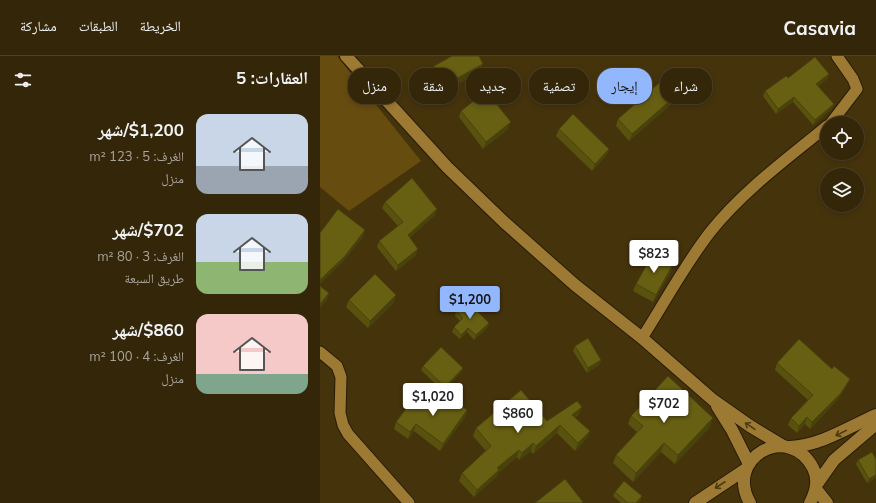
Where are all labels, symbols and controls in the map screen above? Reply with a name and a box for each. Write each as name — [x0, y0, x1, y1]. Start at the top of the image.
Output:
text: Casavia — [783, 16, 856, 40]
text: مشاركة — [20, 17, 57, 35]
text: الطبقات — [79, 17, 118, 35]
text: الخريطة — [140, 17, 181, 35]
text: العقارات: 5 — [236, 67, 308, 88]
chip: منزل — [348, 68, 401, 104]
chip: شقة — [409, 68, 458, 104]
chip: جديد — [466, 68, 521, 104]
chip: تصفية — [529, 68, 589, 104]
chip: إيجار — [597, 68, 652, 104]
chip: شراء — [660, 68, 712, 104]
icon: filters — [12, 69, 34, 91]
map controls — [820, 116, 864, 212]
button: locate — [820, 116, 864, 160]
text: $1,200/شهر — [98, 119, 184, 140]
icon: home — [228, 130, 276, 178]
text: الغرف: 5 · 123 m² — [89, 148, 184, 164]
button: layers — [820, 168, 864, 212]
text: منزل — [161, 170, 184, 186]
text: $702/شهر — [112, 219, 184, 240]
icon: home — [228, 230, 276, 278]
pin: $823 — [630, 240, 678, 274]
text: $823 — [638, 245, 670, 261]
text: الغرف: 3 · 80 m² — [97, 248, 184, 264]
text: طريق السبعة — [124, 270, 184, 286]
pin: $1,200 — [437, 286, 503, 320]
text: $1,200 — [449, 291, 491, 307]
text: $860/شهر — [112, 319, 184, 340]
icon: home — [228, 330, 276, 378]
text: الغرف: 4 · 100 m² — [89, 348, 184, 364]
text: منزل — [161, 370, 184, 386]
pin: $1,020 — [400, 383, 466, 417]
text: $1,020 — [412, 388, 454, 404]
pin: $702 — [640, 390, 688, 424]
text: $702 — [648, 395, 680, 411]
pin: $860 — [494, 400, 542, 434]
text: $860 — [502, 405, 534, 421]
one-way arrow — [744, 422, 755, 430]
one-way arrow — [836, 430, 848, 437]
one-way arrow — [715, 481, 726, 489]

